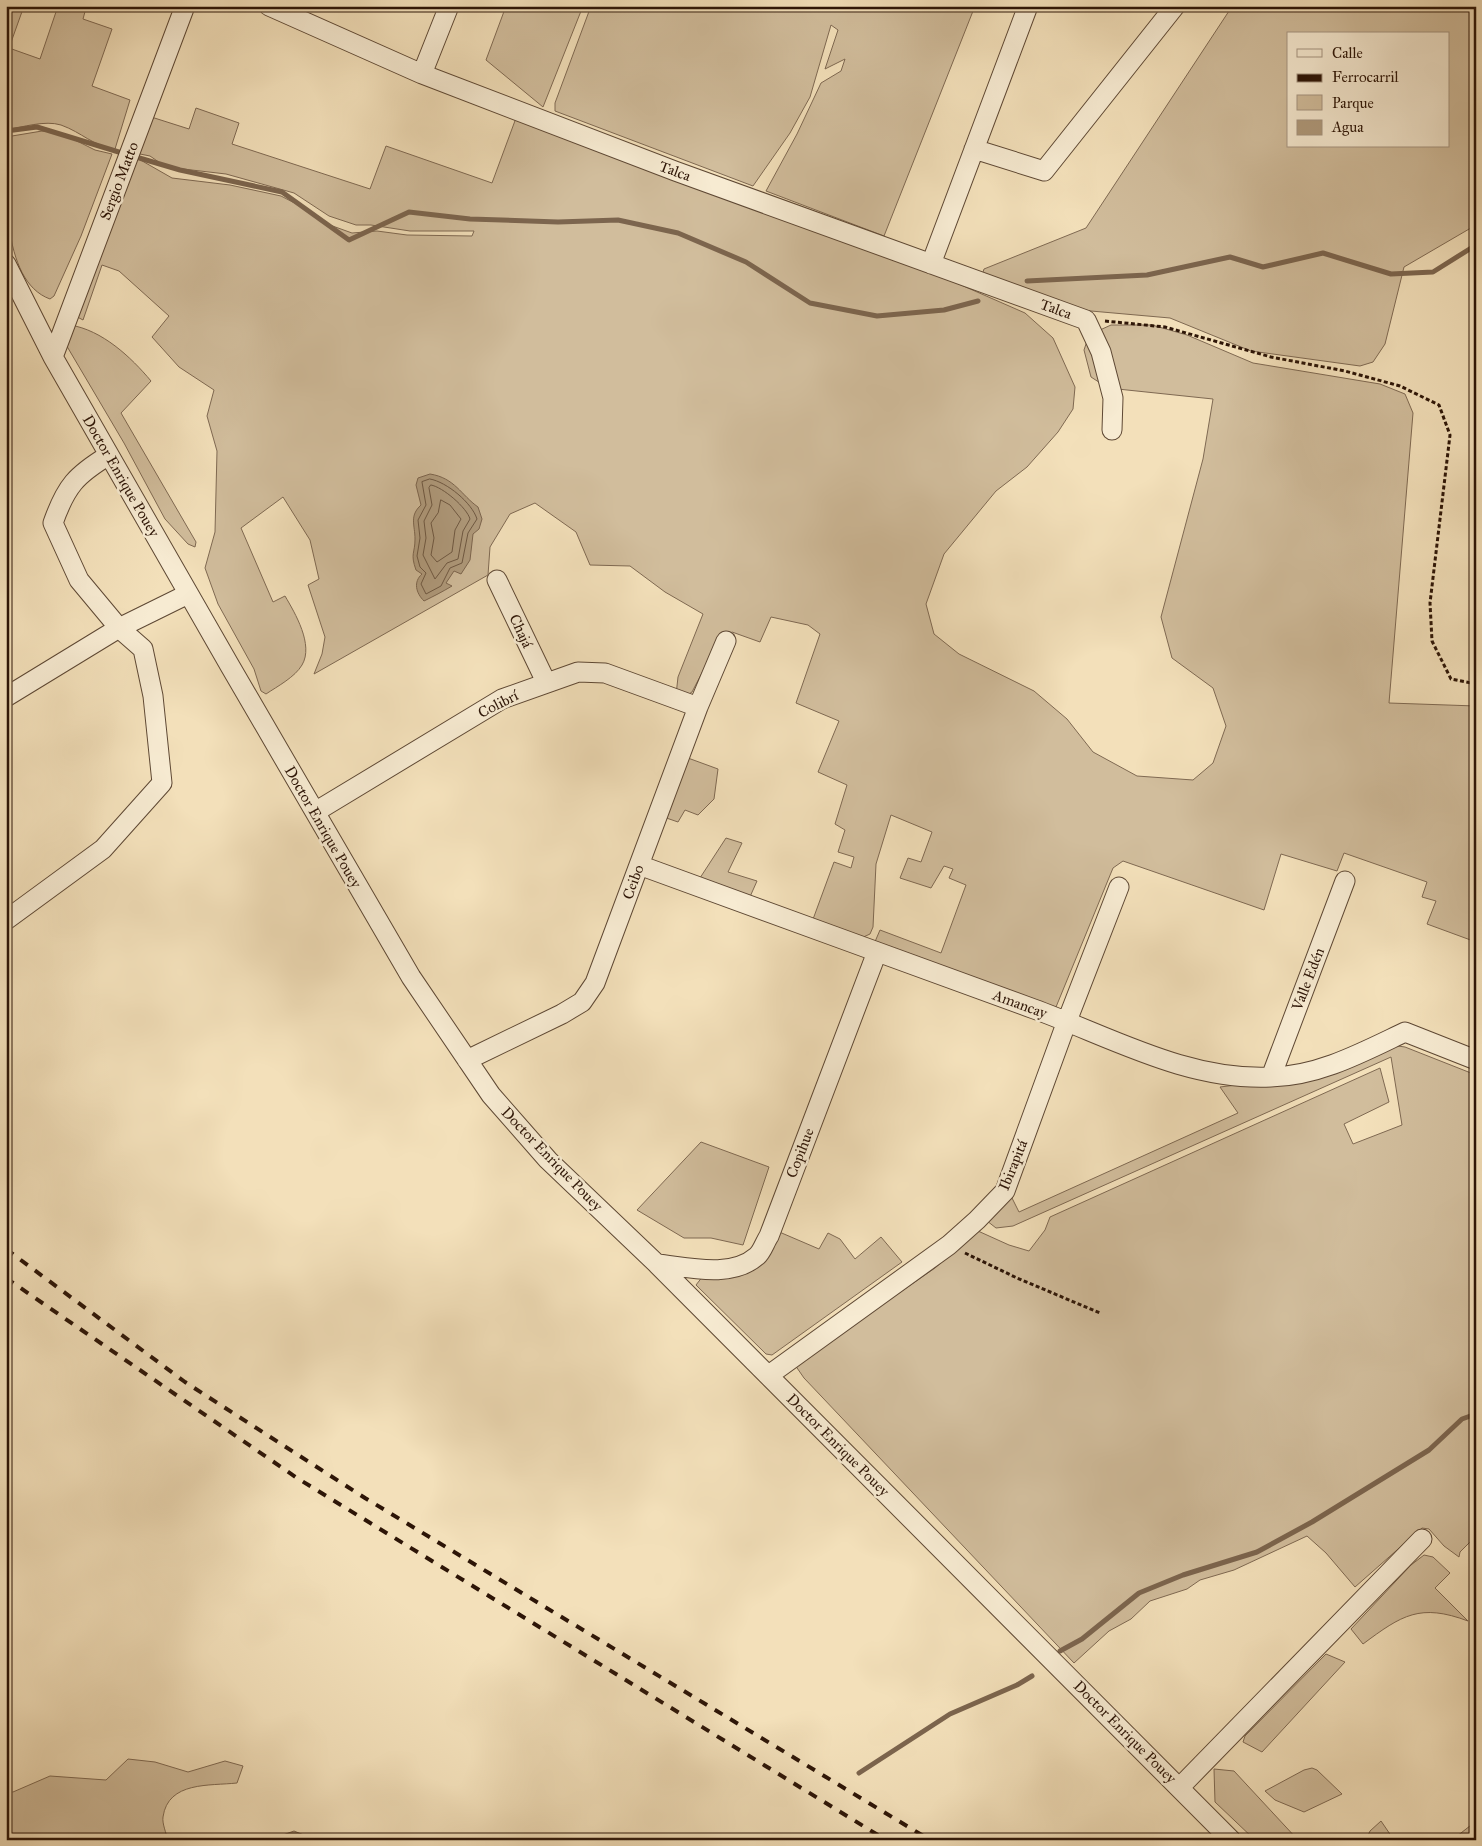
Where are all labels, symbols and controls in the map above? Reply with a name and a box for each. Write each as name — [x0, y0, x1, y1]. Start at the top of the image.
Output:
legend — [1287, 32, 1450, 148]
text: Calle — [1332, 44, 1363, 62]
text: Ferrocarril — [1332, 68, 1400, 86]
text: Parque — [1332, 94, 1374, 113]
text: Agua — [1331, 118, 1364, 136]
street label: Sergio Matto — [96, 139, 142, 223]
street label: Talca — [657, 157, 694, 185]
street label: Talca — [1038, 295, 1075, 323]
street label: Doctor Enrique Pouey — [78, 412, 164, 542]
street label: Chajá — [505, 611, 537, 651]
street label: Colibrí — [475, 686, 522, 722]
street label: Doctor Enrique Pouey — [280, 763, 366, 893]
street label: Ceibo — [618, 862, 648, 902]
street label: Valle Edén — [1287, 945, 1328, 1014]
street label: Amancay — [989, 986, 1051, 1022]
street label: Doctor Enrique Pouey — [497, 1103, 607, 1216]
street label: Copihue — [782, 1125, 818, 1181]
street label: Ibirapitá — [995, 1136, 1032, 1193]
street label: Doctor Enrique Pouey — [782, 1390, 894, 1502]
street label: Doctor Enrique Pouey — [1069, 1677, 1181, 1789]

